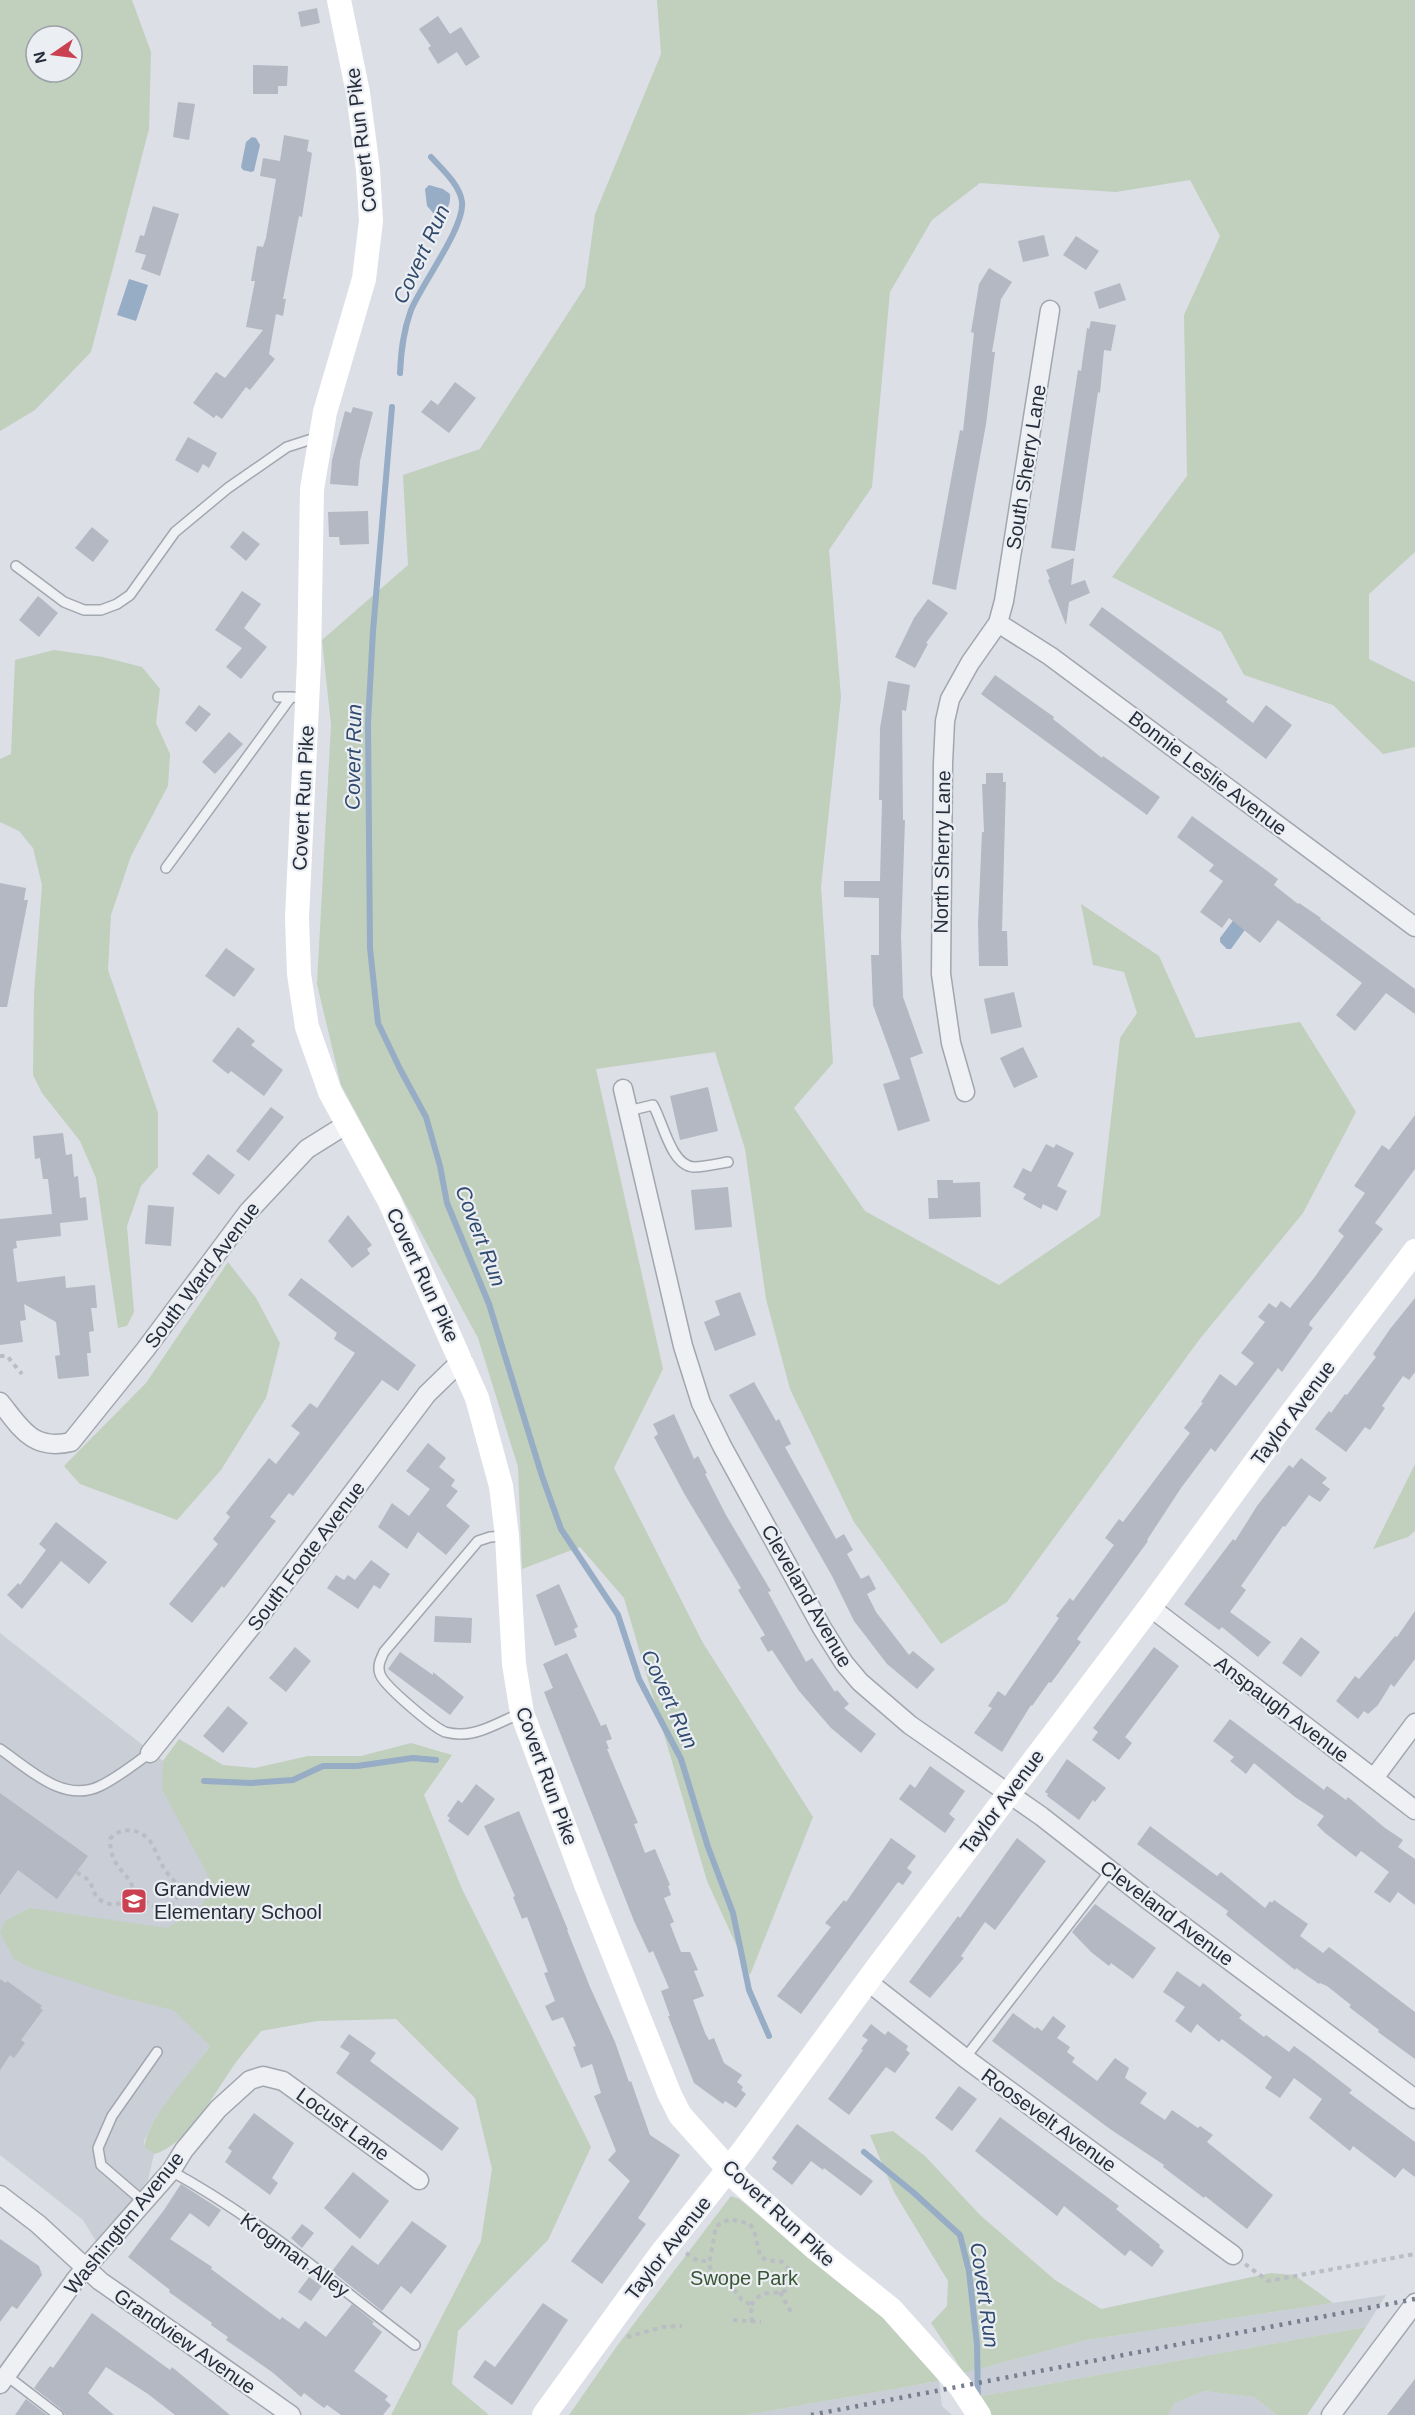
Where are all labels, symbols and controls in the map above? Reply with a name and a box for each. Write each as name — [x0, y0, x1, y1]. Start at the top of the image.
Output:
north arrow — [24, 24, 84, 84]
text: N — [30, 50, 50, 65]
street label: Covert Run Pike — [341, 66, 381, 214]
water label: Covert Run — [388, 201, 454, 307]
street label: South Sherry Lane — [1002, 383, 1050, 551]
water label: Covert Run — [341, 704, 365, 810]
street label: Bonnie Leslie Avenue — [1125, 706, 1291, 840]
street label: Covert Run Pike — [288, 725, 318, 871]
street label: North Sherry Lane — [930, 770, 954, 934]
water label: Covert Run — [451, 1182, 511, 1290]
street label: South Ward Avenue — [140, 1198, 264, 1352]
street label: Covert Run Pike — [382, 1204, 464, 1346]
street label: Taylor Avenue — [1247, 1356, 1339, 1470]
street label: South Foote Avenue — [243, 1477, 369, 1635]
street label: Cleveland Avenue — [757, 1521, 857, 1671]
water label: Covert Run — [637, 1646, 703, 1752]
street label: Anspaugh Avenue — [1211, 1651, 1353, 1767]
street label: Covert Run Pike — [512, 1704, 582, 1848]
street label: Taylor Avenue — [956, 1745, 1048, 1859]
street label: Cleveland Avenue — [1096, 1856, 1238, 1970]
place label: Grandview Elementary School — [154, 1878, 322, 1923]
school or university icon: Grandview Elementary School — [119, 1886, 149, 1916]
street label: Roosevelt Avenue — [977, 2064, 1121, 2176]
street label: Locust Lane — [292, 2083, 394, 2165]
street label: Washington Avenue — [60, 2147, 188, 2299]
street label: Covert Run Pike — [718, 2155, 840, 2271]
street label: Taylor Avenue — [621, 2192, 715, 2304]
street label: Krogman Alley — [236, 2208, 354, 2302]
water label: Covert Run — [966, 2241, 1004, 2349]
park label: Swope Park — [690, 2267, 799, 2289]
street label: Grandview Avenue — [110, 2284, 260, 2398]

